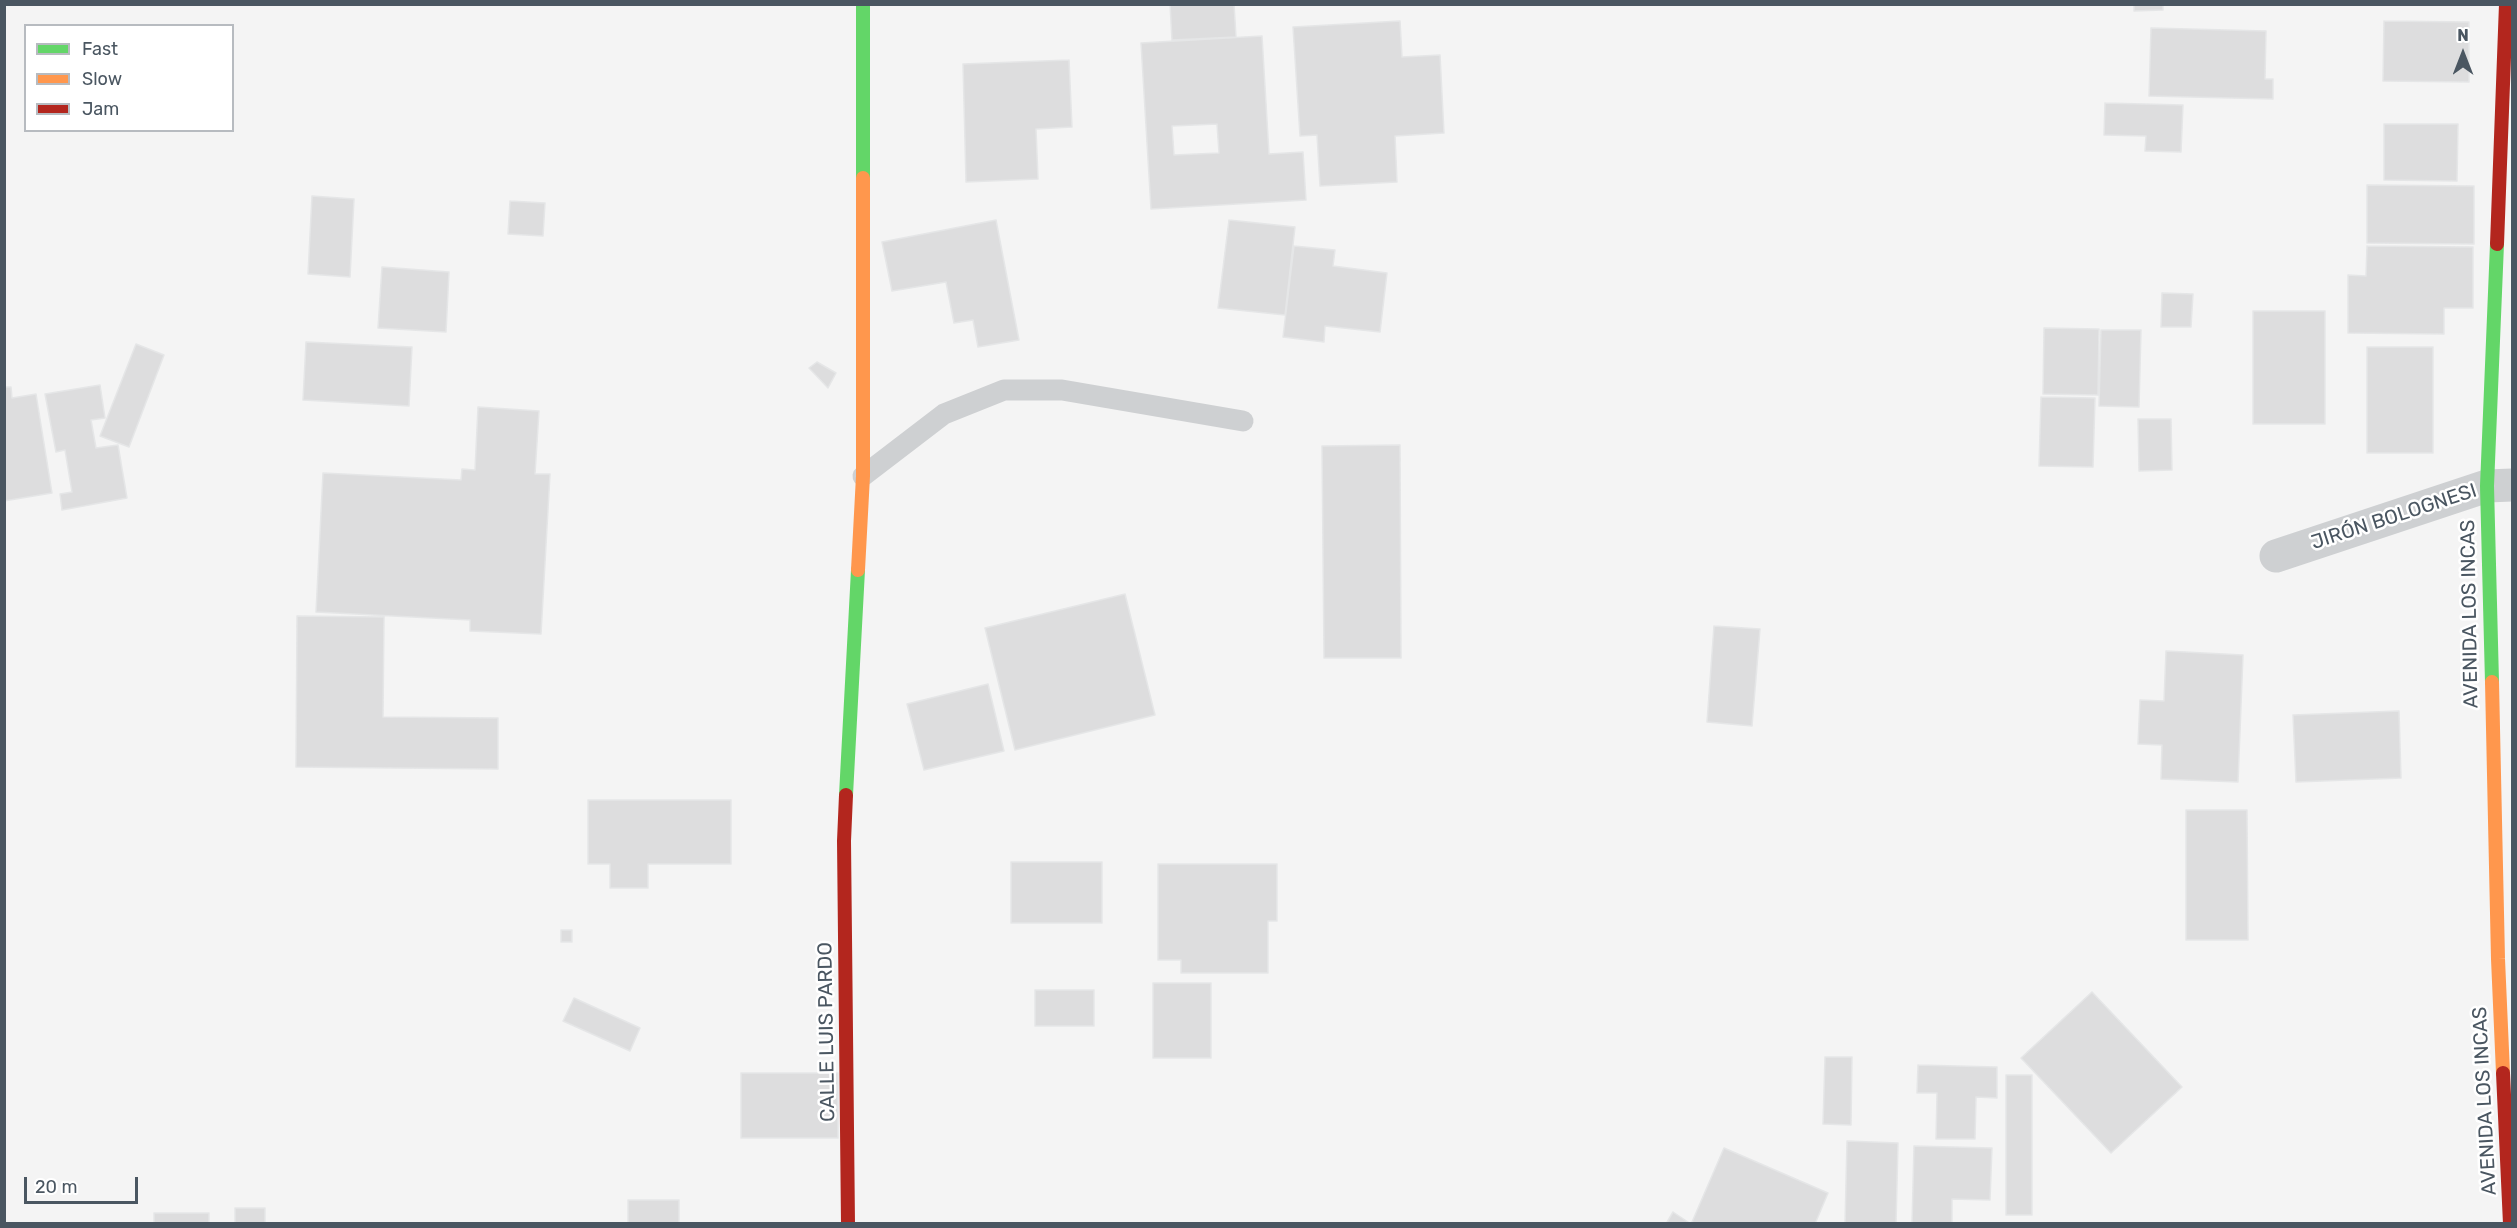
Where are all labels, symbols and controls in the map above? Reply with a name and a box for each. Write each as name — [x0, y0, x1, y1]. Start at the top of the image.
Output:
legend — [24, 24, 234, 132]
north arrow — [2433, 24, 2493, 84]
text: N — [2457, 26, 2469, 45]
text: Fast — [82, 38, 118, 60]
text: Slow — [82, 68, 122, 90]
text: Jam — [82, 98, 119, 120]
street label: JIRÓN BOLOGNESI — [2308, 479, 2480, 555]
street label: AVENIDA LOS INCAS — [2456, 519, 2484, 709]
street label: CALLE LUIS PARDO — [813, 942, 841, 1122]
street label: AVENIDA LOS INCAS — [2468, 1006, 2502, 1196]
scale bar — [27, 1165, 141, 1203]
text: 20 m — [35, 1176, 77, 1198]

